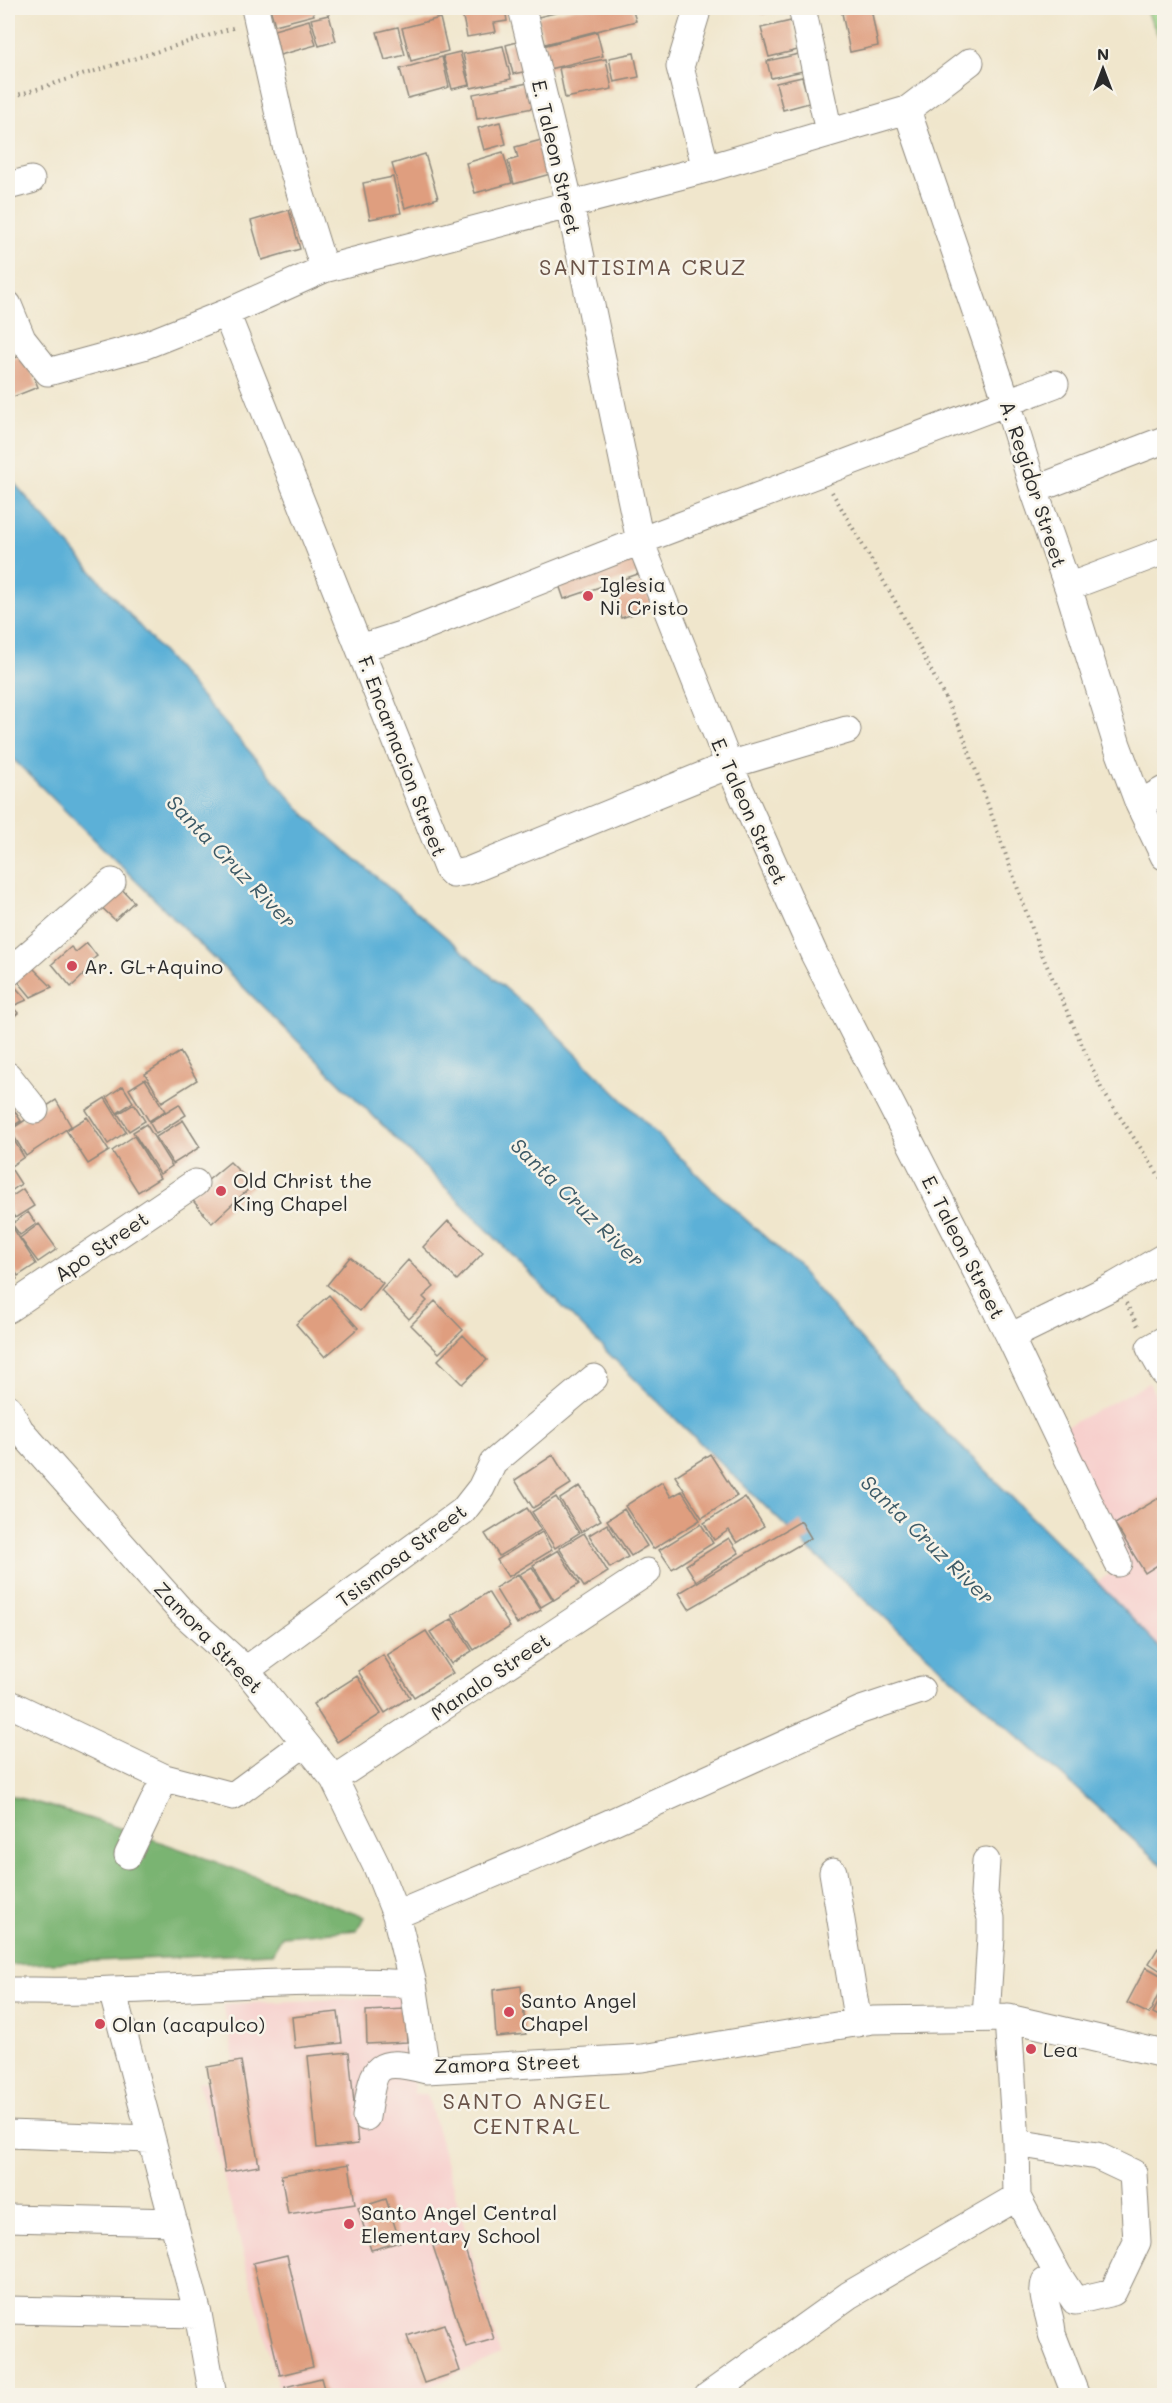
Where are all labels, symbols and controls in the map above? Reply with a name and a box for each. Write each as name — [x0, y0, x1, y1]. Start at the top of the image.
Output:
north arrow — [1073, 39, 1133, 99]
text: N — [1097, 43, 1109, 64]
street label: E. Taleon Street — [527, 77, 587, 237]
district label: SANTISIMA CRUZ — [539, 252, 747, 281]
street label: A. Regidor Street — [995, 397, 1073, 571]
place label: Iglesia Ni Cristo — [600, 571, 688, 620]
marker: Iglesia Ni Cristo — [581, 589, 595, 603]
street label: F. Encarnacion Street — [353, 652, 453, 860]
street label: E. Taleon Street — [706, 734, 794, 888]
water label: Santa Cruz River — [161, 788, 303, 934]
place label: Ar. GL+Aquino — [84, 953, 223, 979]
marker: Ar. GL+Aquino — [65, 959, 79, 973]
water label: Santa Cruz River — [505, 1131, 651, 1273]
place label: Old Christ the King Chapel — [233, 1167, 372, 1216]
street label: E. Taleon Street — [917, 1171, 1011, 1323]
marker: Old Christ the King Chapel — [214, 1184, 228, 1198]
street label: Apo Street — [49, 1205, 153, 1287]
water label: Santa Cruz River — [855, 1468, 1001, 1610]
street label: Tsismosa Street — [331, 1497, 471, 1613]
street label: Zamora Street — [149, 1575, 269, 1699]
street label: Manalo Street — [425, 1626, 555, 1726]
place label: Santo Angel Chapel — [521, 1987, 637, 2036]
marker: Santo Angel Chapel — [502, 2005, 516, 2019]
place label: Olan (acapulco) — [112, 2011, 265, 2037]
marker: Olan (acapulco) — [93, 2017, 107, 2031]
place label: Lea — [1043, 2036, 1078, 2062]
marker: Lea — [1024, 2042, 1038, 2056]
street label: Zamora Street — [433, 2047, 581, 2079]
district label: SANTO ANGEL CENTRAL — [442, 2086, 612, 2140]
place label: Santo Angel Central Elementary School — [361, 2199, 557, 2248]
marker: Santo Angel Central Elementary School — [342, 2217, 356, 2231]

